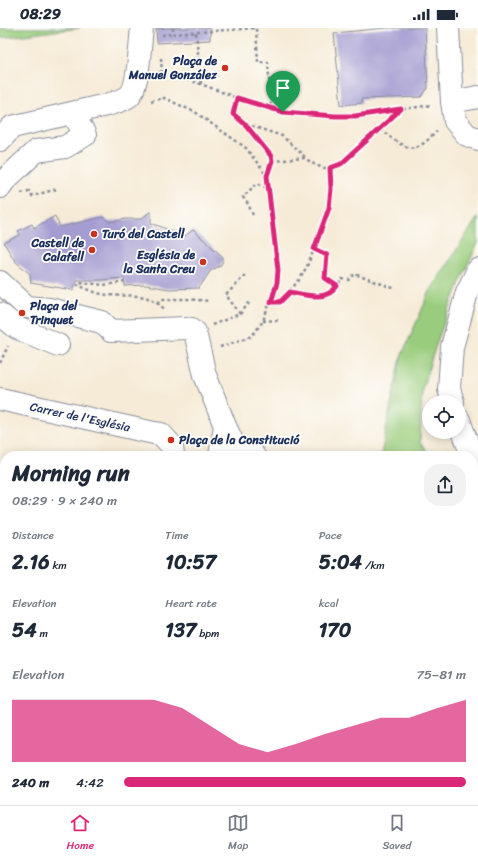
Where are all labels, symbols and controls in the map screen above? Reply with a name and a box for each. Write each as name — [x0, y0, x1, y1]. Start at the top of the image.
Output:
text: 08:29 — [20, 1, 61, 27]
place label: Plaça de Manuel González — [128, 50, 217, 86]
marker: Plaça de Manuel González — [220, 63, 230, 73]
pin — [266, 71, 300, 112]
icon: arrive — [272, 77, 294, 99]
place label: Turó del Castell — [102, 223, 185, 245]
marker: Turó del Castell — [89, 229, 99, 239]
place label: Castell de Calafell — [30, 232, 85, 268]
place label: Església de la Santa Creu — [122, 244, 196, 280]
marker: Castell de Calafell — [87, 245, 97, 255]
marker: Església de la Santa Creu — [198, 257, 208, 267]
place label: Plaça del Trinquet — [30, 295, 78, 331]
marker: Plaça del Trinquet — [17, 308, 27, 318]
map controls — [422, 395, 466, 439]
button: locate — [422, 395, 466, 439]
street label: Carrer de l'Església — [28, 396, 133, 439]
place label: Plaça de la Constitució — [179, 429, 300, 451]
marker: Plaça de la Constitució — [166, 435, 176, 445]
text: Morning run — [12, 454, 130, 493]
button: share — [424, 464, 466, 506]
text: 08:29 · 9 × 240 m — [12, 489, 117, 512]
text: Distance — [12, 526, 54, 545]
text: Time — [165, 526, 189, 545]
text: Pace — [319, 526, 342, 545]
text: 2.16 — [12, 545, 50, 580]
text: 10:57 — [165, 545, 216, 580]
text: 5:04 — [319, 545, 362, 580]
text: km — [50, 556, 67, 575]
text: /km — [362, 556, 385, 575]
text: Elevation — [12, 594, 57, 613]
text: Heart rate — [165, 594, 217, 613]
text: kcal — [319, 594, 339, 613]
text: 54 — [12, 613, 37, 648]
text: 137 — [165, 613, 196, 648]
text: 170 — [319, 613, 351, 648]
text: m — [37, 624, 48, 643]
text: bpm — [196, 624, 219, 643]
text: Elevation — [12, 663, 65, 686]
text: 75–81 m — [416, 663, 466, 686]
text: 240 m — [12, 771, 49, 794]
text: 4:42 — [76, 771, 104, 794]
tab: Home — [67, 812, 94, 855]
tab: Map — [227, 812, 249, 855]
tab: Saved — [382, 812, 411, 855]

